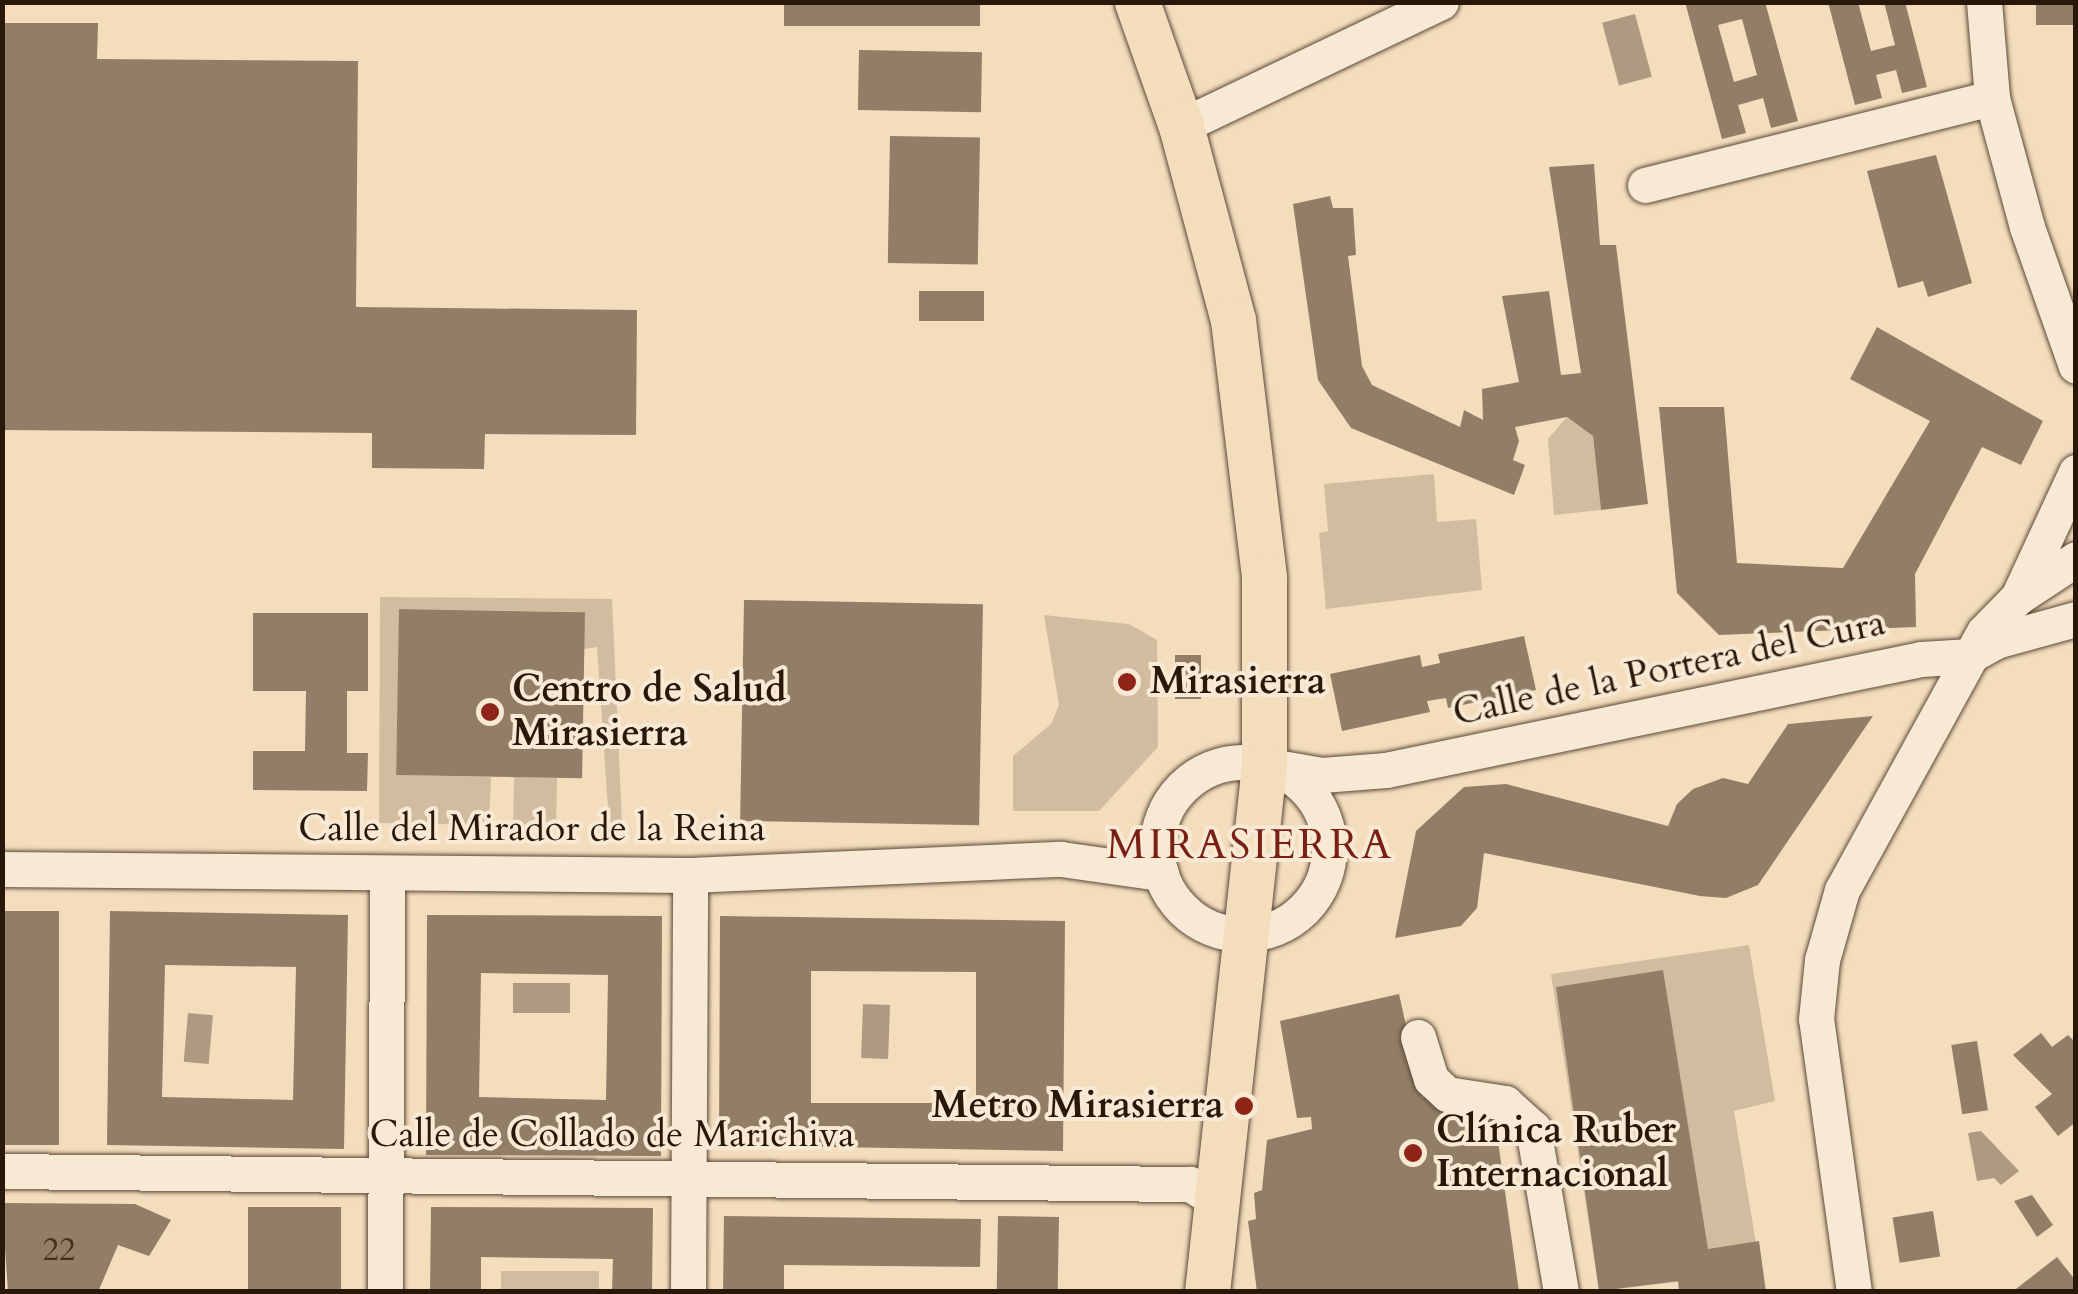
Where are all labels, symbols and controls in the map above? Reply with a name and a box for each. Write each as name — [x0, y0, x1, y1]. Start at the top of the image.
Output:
street label: Calle de la Portera del Cura — [1449, 600, 1889, 736]
place label: Mirasierra — [1150, 659, 1326, 705]
place label: Centro de Salud Mirasierra — [512, 667, 787, 756]
marker: Mirasierra — [1114, 669, 1140, 695]
marker: Centro de Salud Mirasierra — [477, 699, 503, 725]
street label: Calle del Mirador de la Reina — [298, 806, 766, 852]
district label: MIRASIERRA — [1106, 820, 1394, 870]
place label: Metro Mirasierra — [932, 1083, 1224, 1129]
marker: Metro Mirasierra — [1233, 1095, 1255, 1117]
place label: Clínica Ruber Internacional — [1436, 1108, 1676, 1198]
street label: Calle de Collado de Marichiva — [369, 1112, 855, 1158]
marker: Clínica Ruber Internacional — [1400, 1140, 1426, 1166]
house number: 22 — [43, 1231, 75, 1269]

